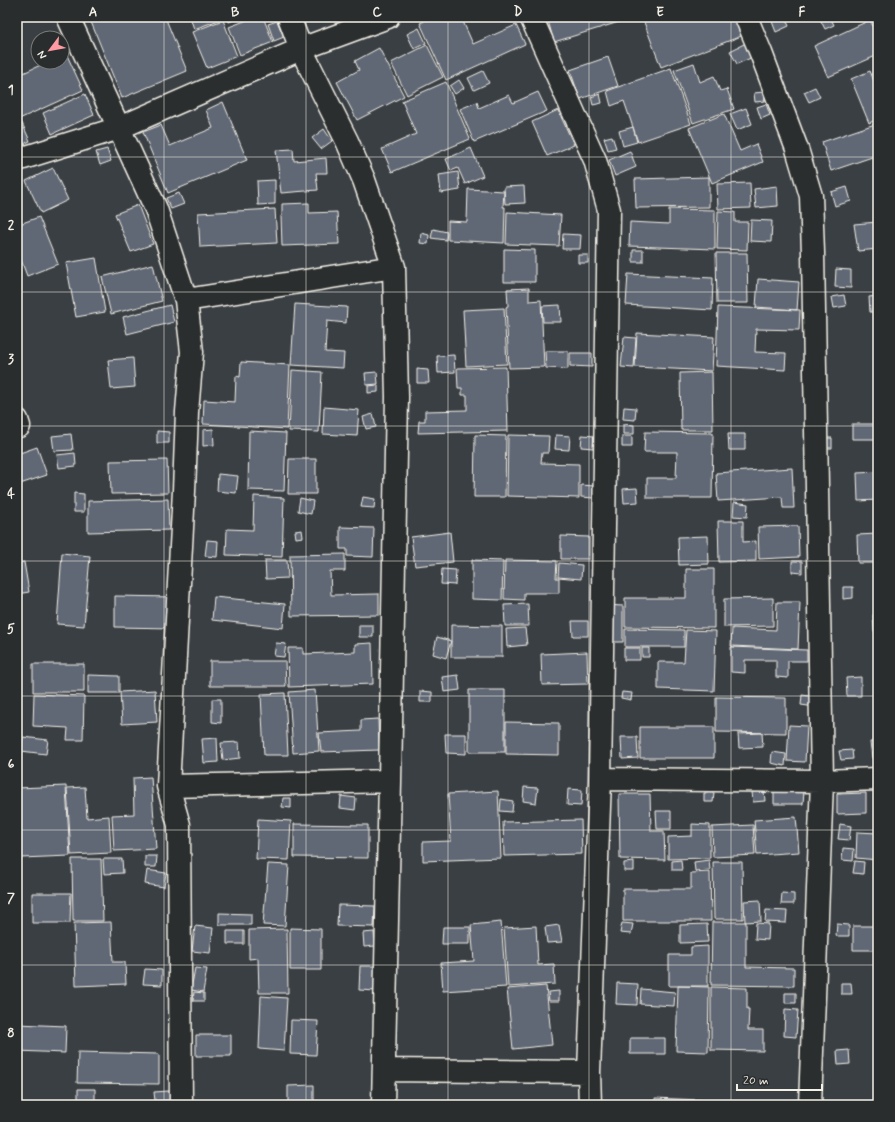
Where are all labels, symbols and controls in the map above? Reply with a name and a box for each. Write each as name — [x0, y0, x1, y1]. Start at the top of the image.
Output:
text: A — [89, 4, 97, 21]
text: B — [231, 4, 240, 21]
text: C — [372, 4, 382, 21]
text: D — [514, 4, 523, 21]
text: E — [656, 4, 664, 21]
text: F — [799, 4, 806, 21]
north arrow — [30, 30, 70, 70]
text: N — [34, 48, 50, 62]
text: 1 — [8, 82, 14, 99]
text: 2 — [8, 217, 15, 234]
text: 3 — [8, 351, 14, 368]
text: 4 — [7, 486, 15, 503]
text: 5 — [7, 621, 15, 638]
text: 6 — [8, 756, 15, 773]
text: 7 — [7, 890, 15, 907]
text: 8 — [7, 1025, 15, 1042]
scale bar — [737, 1066, 822, 1092]
text: 20 m — [743, 1073, 769, 1089]

